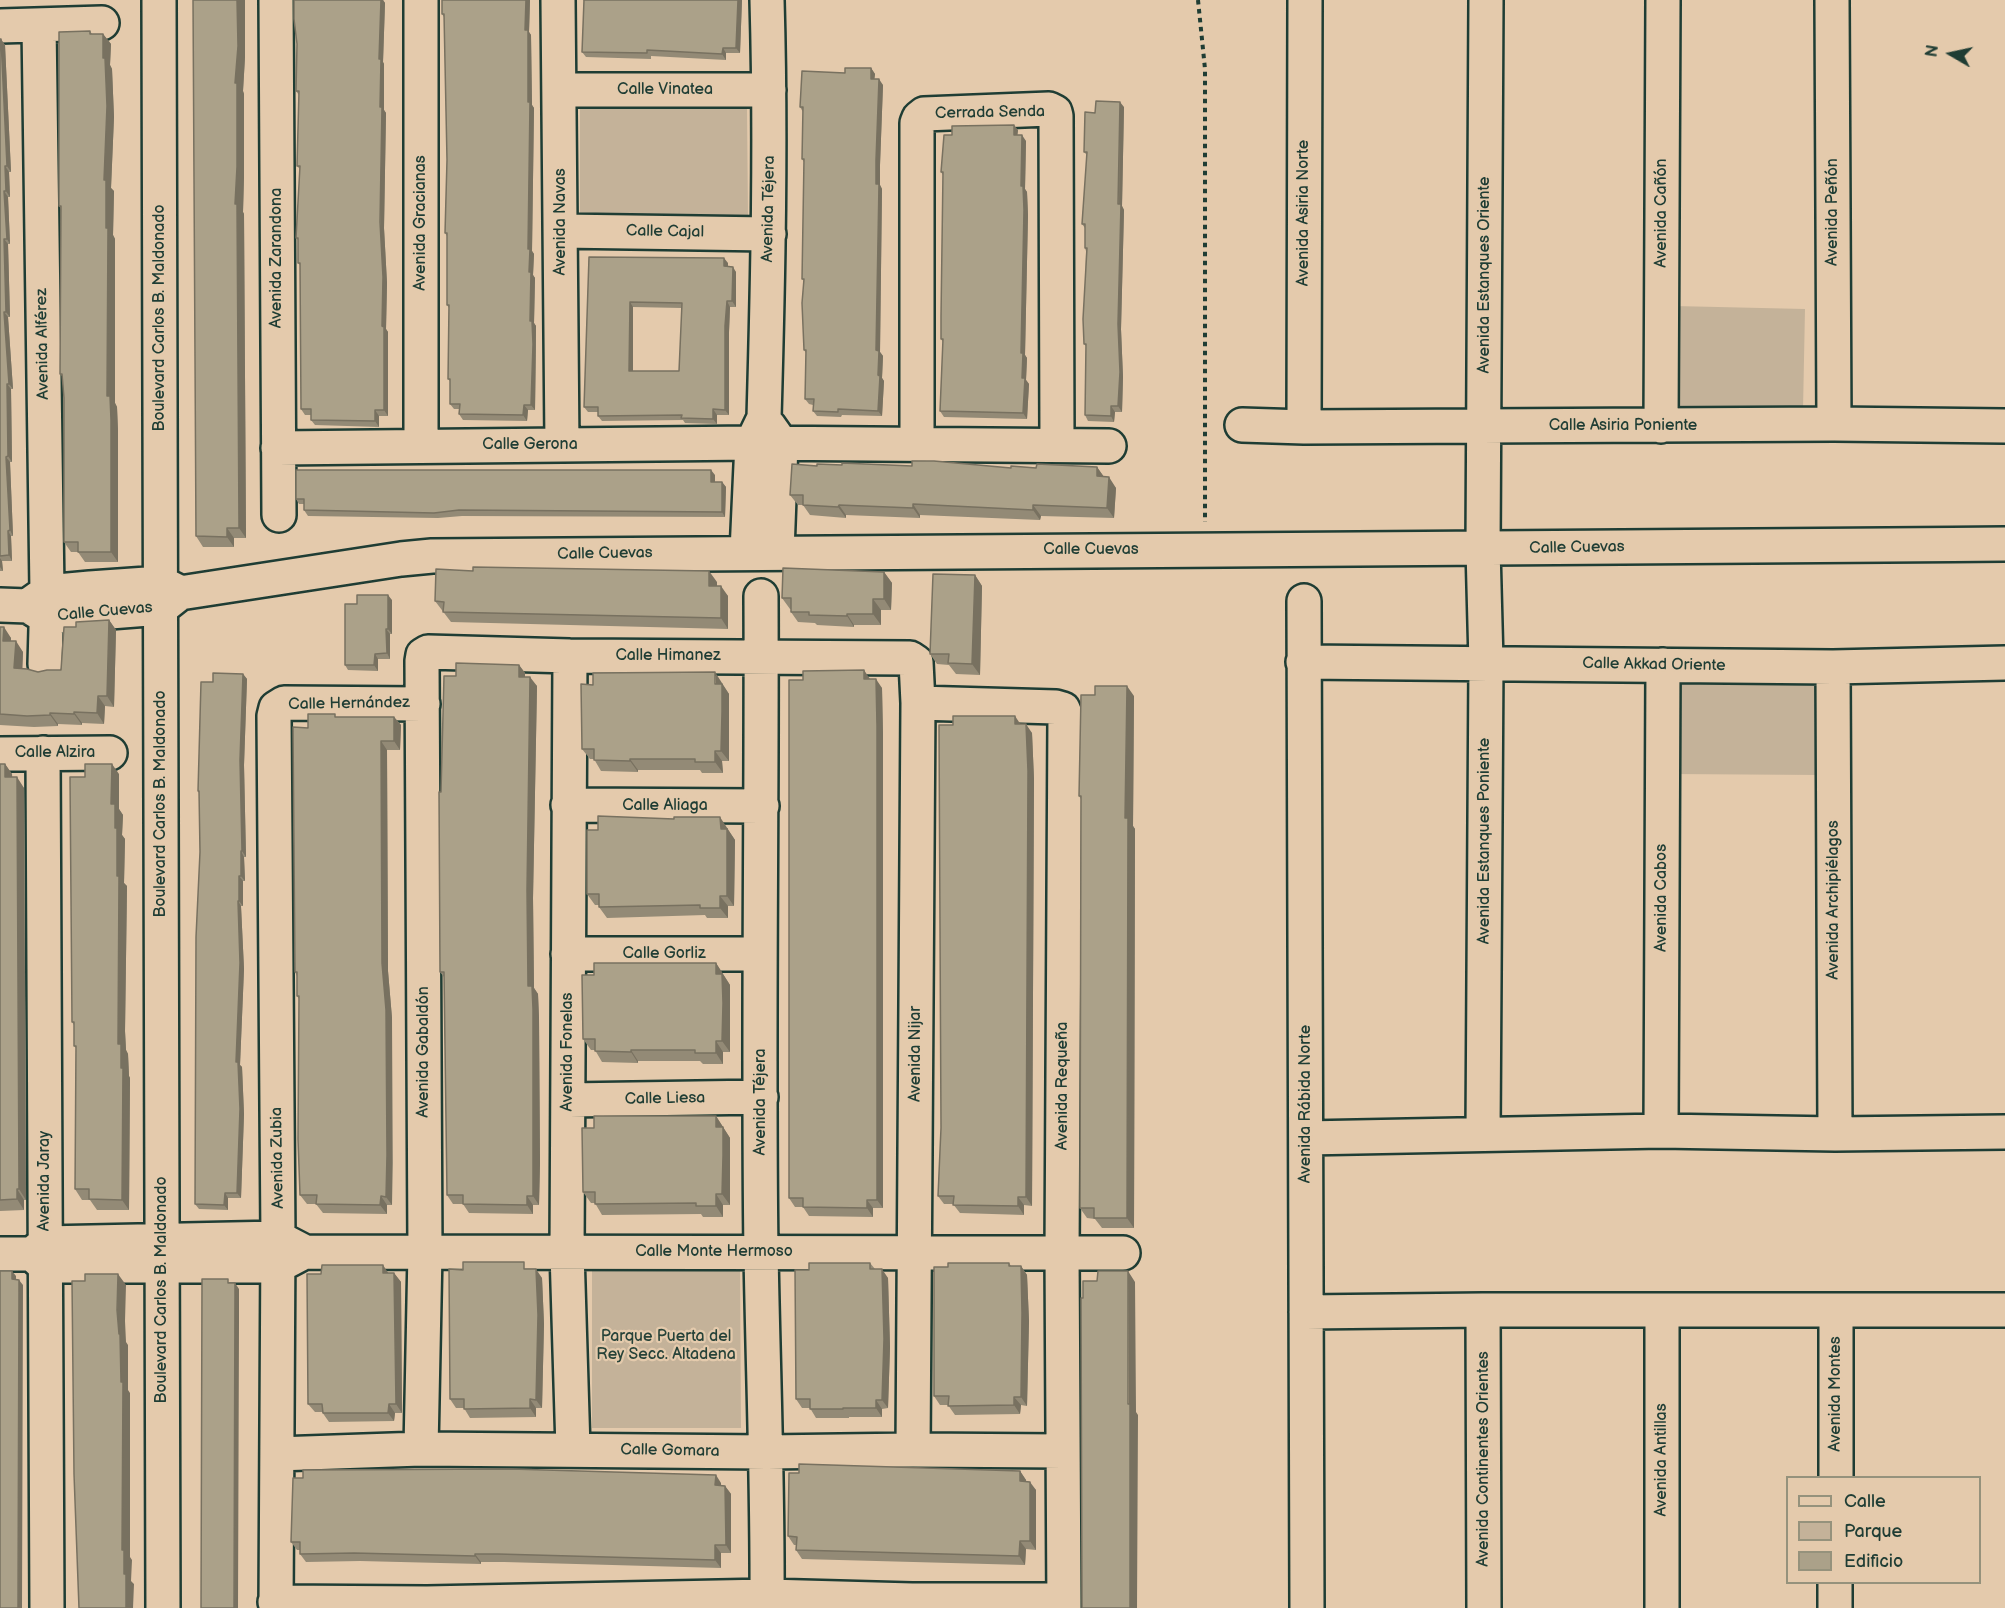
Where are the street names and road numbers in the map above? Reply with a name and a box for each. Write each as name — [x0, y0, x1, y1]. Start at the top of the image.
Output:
street label: Calle Vinatea — [617, 80, 713, 100]
street label: Cerrada Senda — [935, 102, 1045, 124]
street label: Avenida Asiria Norte — [1294, 140, 1314, 286]
street label: Avenida Gracianas — [411, 155, 431, 291]
street label: Avenida Téjera — [758, 155, 780, 263]
street label: Avenida Cañón — [1652, 158, 1672, 268]
street label: Avenida Peñón — [1823, 158, 1843, 266]
street label: Avenida Navas — [551, 168, 571, 276]
street label: Avenida Estanques Oriente — [1475, 177, 1495, 373]
street label: Avenida Zarandona — [267, 188, 287, 328]
street label: Boulevard Carlos B. Maldonado — [150, 205, 170, 431]
street label: Calle Cajal — [626, 222, 704, 242]
street label: Avenida Alférez — [32, 288, 54, 400]
street label: Calle Asiria Poniente — [1549, 416, 1697, 436]
street label: Calle Gerona — [482, 435, 578, 455]
street label: Calle Cuevas — [1529, 538, 1625, 558]
street label: Calle Cuevas — [1043, 540, 1139, 560]
street label: Calle Cuevas — [557, 544, 653, 564]
street label: Calle Cuevas — [57, 598, 153, 626]
street label: Calle Himanez — [615, 646, 721, 666]
street label: Calle Akkad Oriente — [1582, 654, 1726, 676]
street label: Boulevard Carlos B. Maldonado — [151, 691, 171, 917]
street label: Calle Hernández — [288, 693, 410, 715]
street label: Avenida Estanques Poniente — [1475, 738, 1495, 944]
street label: Calle Alzira — [15, 743, 95, 763]
street label: Calle Aliaga — [622, 796, 708, 816]
street label: Avenida Archipiélagos — [1824, 820, 1844, 980]
street label: Avenida Cabos — [1652, 844, 1672, 952]
street label: Calle Gorliz — [622, 944, 706, 964]
street label: Avenida Gabaldón — [414, 986, 434, 1118]
street label: Avenida Fonelas — [558, 993, 578, 1111]
street label: Avenida Nijar — [906, 1006, 926, 1102]
street label: Avenida Requeña — [1053, 1022, 1073, 1150]
street label: Avenida Rábida Norte — [1296, 1025, 1316, 1183]
street label: Avenida Téjera — [751, 1048, 771, 1156]
street label: Calle Liesa — [625, 1089, 705, 1109]
street label: Avenida Zubia — [268, 1107, 288, 1209]
street label: Avenida Jaray — [35, 1131, 55, 1231]
street label: Boulevard Carlos B. Maldonado — [152, 1177, 172, 1403]
street label: Calle Monte Hermoso — [635, 1242, 793, 1262]
street label: Avenida Montes — [1826, 1336, 1846, 1452]
street label: Avenida Continentes Orientes — [1474, 1351, 1494, 1567]
street label: Avenida Antillas — [1652, 1403, 1672, 1517]
street label: Calle Gomara — [620, 1441, 720, 1461]

